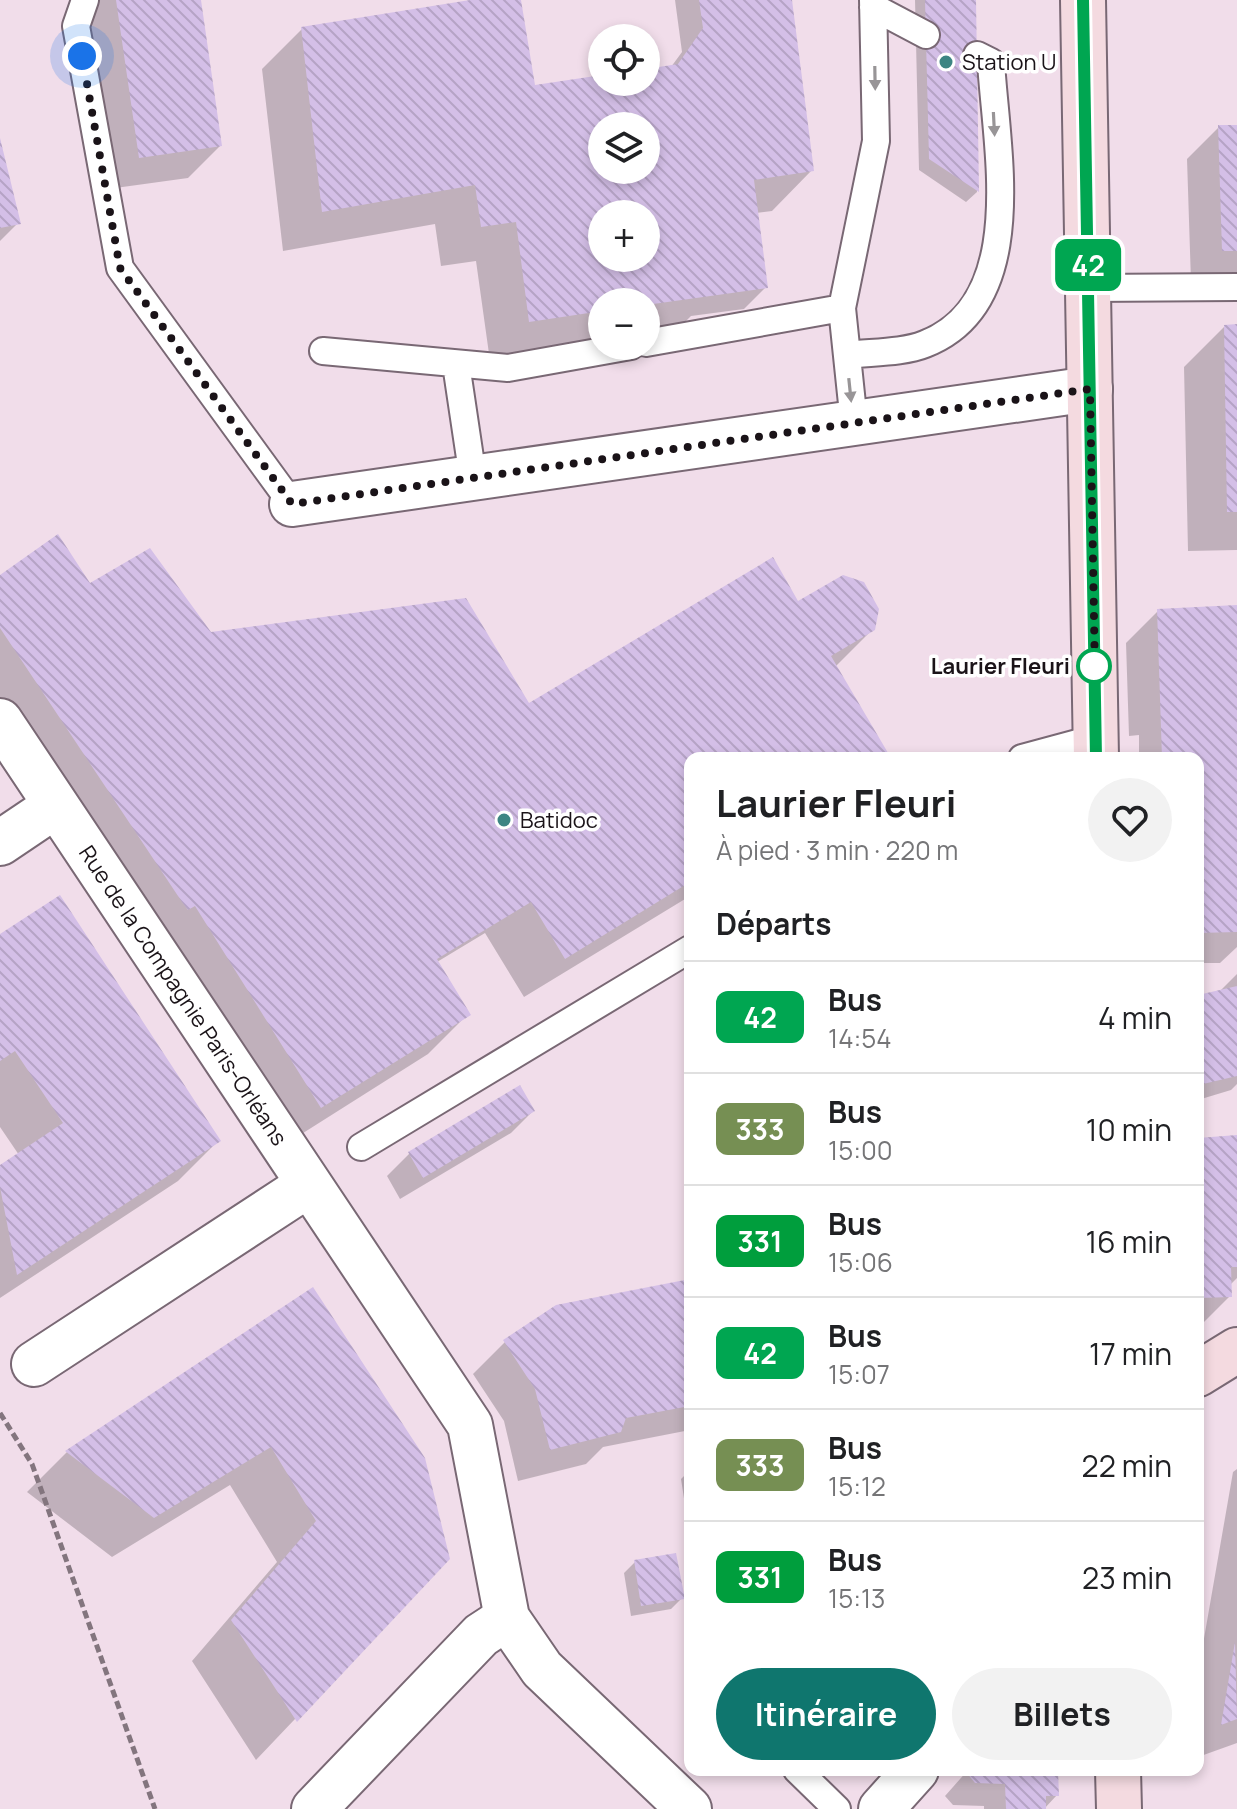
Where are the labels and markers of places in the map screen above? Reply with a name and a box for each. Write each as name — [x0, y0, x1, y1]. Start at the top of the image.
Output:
place label: Station U — [962, 47, 1056, 77]
marker: Station U — [937, 53, 955, 71]
marker: Laurier Fleuri — [1077, 649, 1111, 683]
place label: Laurier Fleuri — [931, 651, 1070, 681]
place label: Batidoc — [520, 805, 598, 835]
marker: Batidoc — [495, 811, 513, 829]

